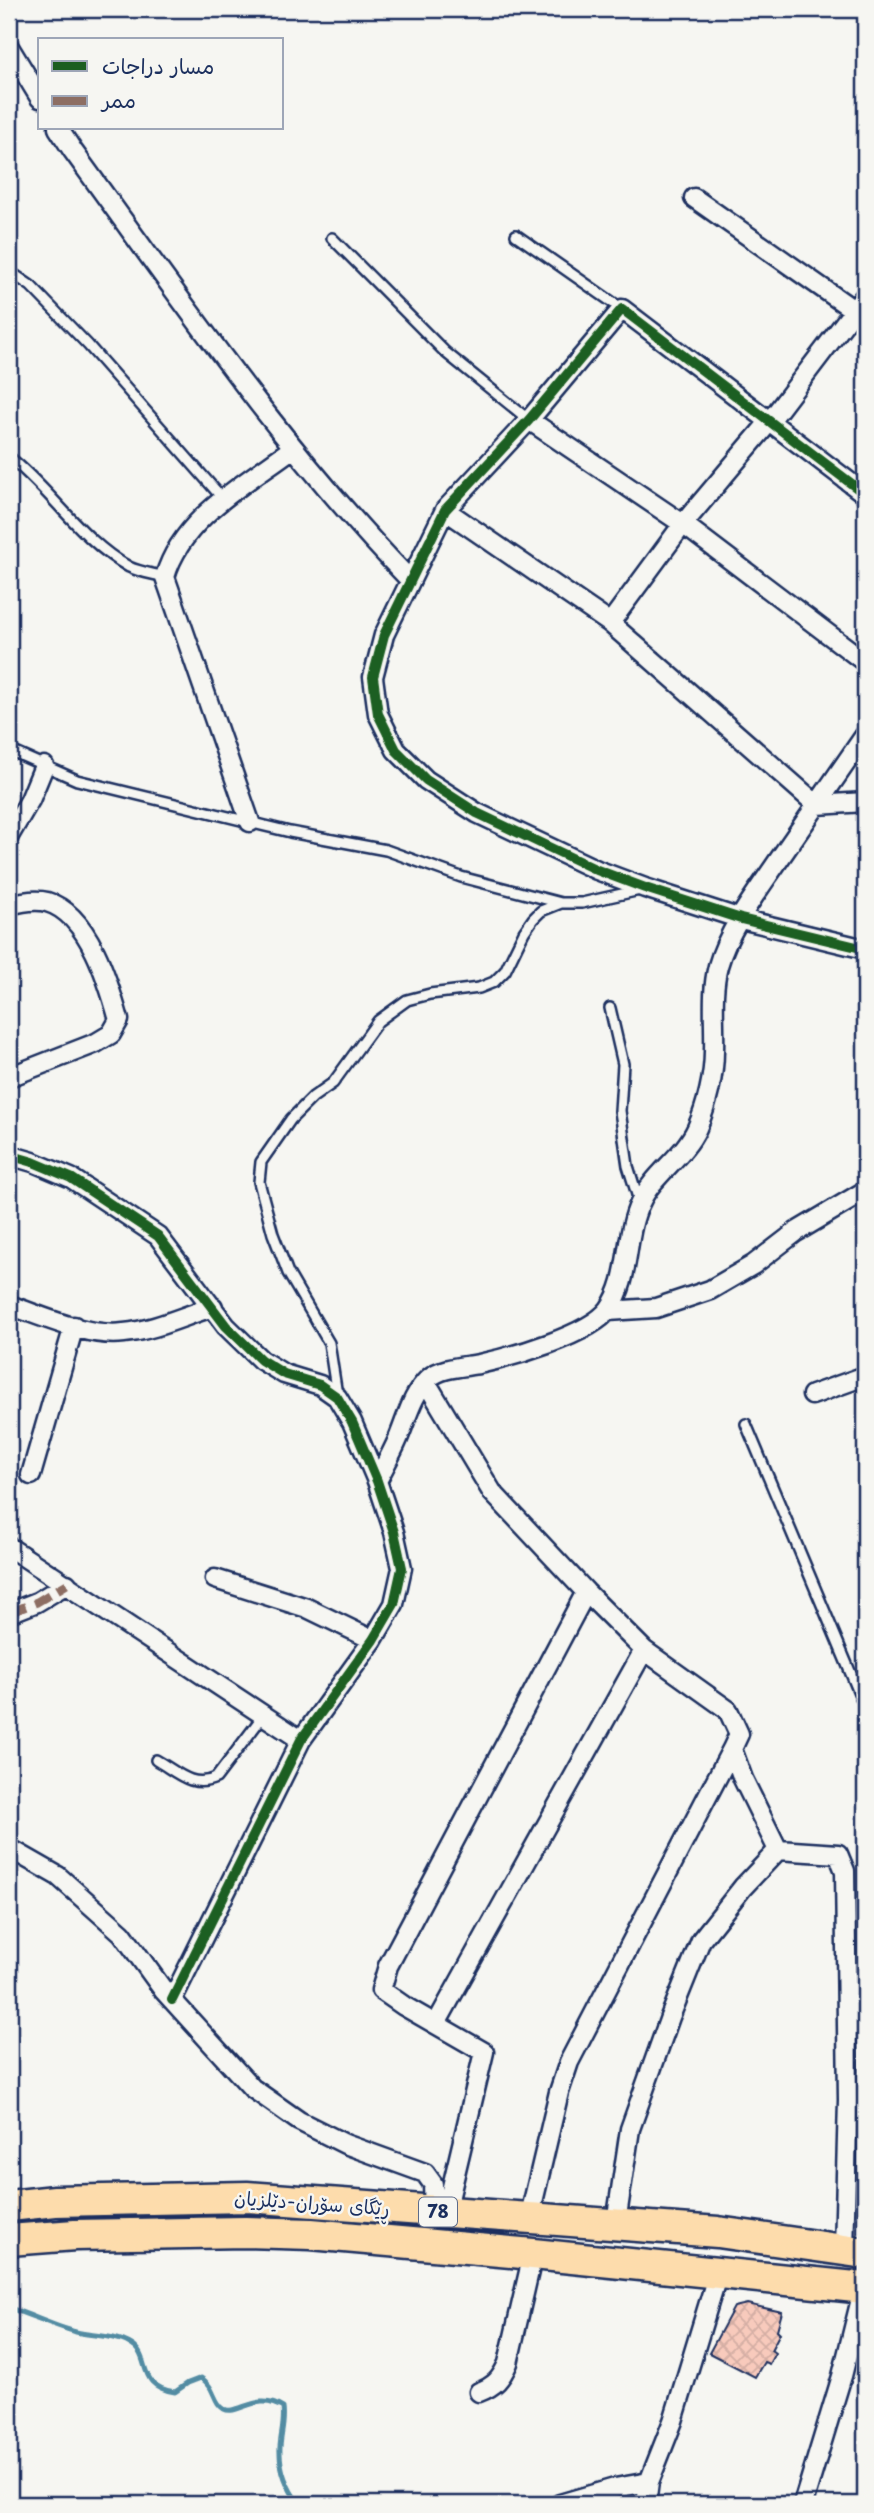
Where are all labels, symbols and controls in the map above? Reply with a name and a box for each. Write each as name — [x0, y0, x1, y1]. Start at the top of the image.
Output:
legend — [38, 38, 284, 130]
text: مسار دراجات — [102, 49, 214, 81]
text: ممر — [100, 83, 136, 115]
street label: ڕێگای سۆران-دێلزیان — [233, 2183, 391, 2225]
road number: 78 — [419, 2198, 457, 2226]

